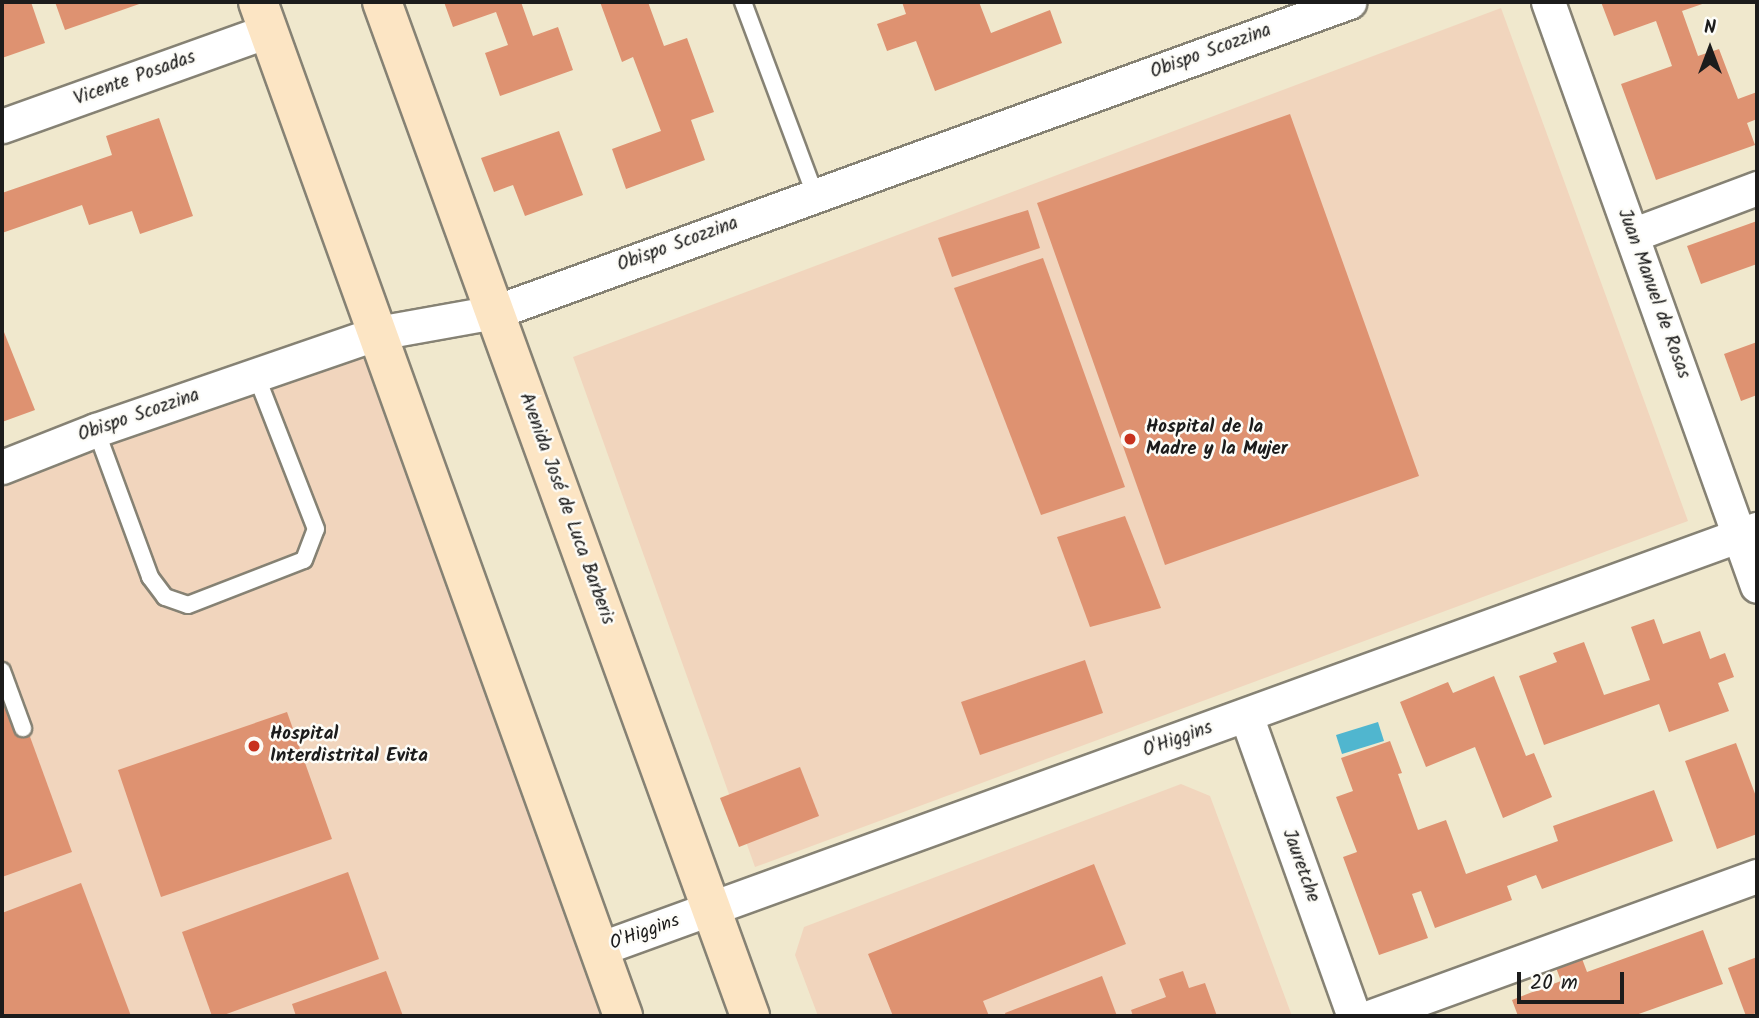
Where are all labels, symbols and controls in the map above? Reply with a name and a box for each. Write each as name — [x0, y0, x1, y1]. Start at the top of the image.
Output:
text: N — [1704, 13, 1716, 43]
north arrow — [1675, 14, 1745, 84]
street label: Obispo Scozzina — [1147, 20, 1275, 84]
street label: Vicente Posadas — [71, 46, 199, 112]
street label: Juan Manuel de Rosas — [1612, 206, 1694, 382]
street label: Obispo Scozzina — [614, 213, 742, 277]
street label: Obispo Scozzina — [75, 385, 203, 447]
street label: Avenida José de Luca Barberis — [513, 390, 619, 628]
place label: Hospital de la Madre y la Mujer — [1146, 417, 1288, 461]
marker: Hospital de la Madre y la Mujer — [1120, 429, 1140, 449]
street label: O'Higgins — [1140, 717, 1216, 763]
place label: Hospital Interdistrital Evita — [270, 724, 428, 768]
marker: Hospital Interdistrital Evita — [244, 736, 264, 756]
street label: Jauretche — [1276, 826, 1324, 906]
street label: O'Higgins — [607, 910, 683, 956]
scale bar — [1521, 958, 1628, 1002]
text: 20 m — [1530, 967, 1578, 1000]

